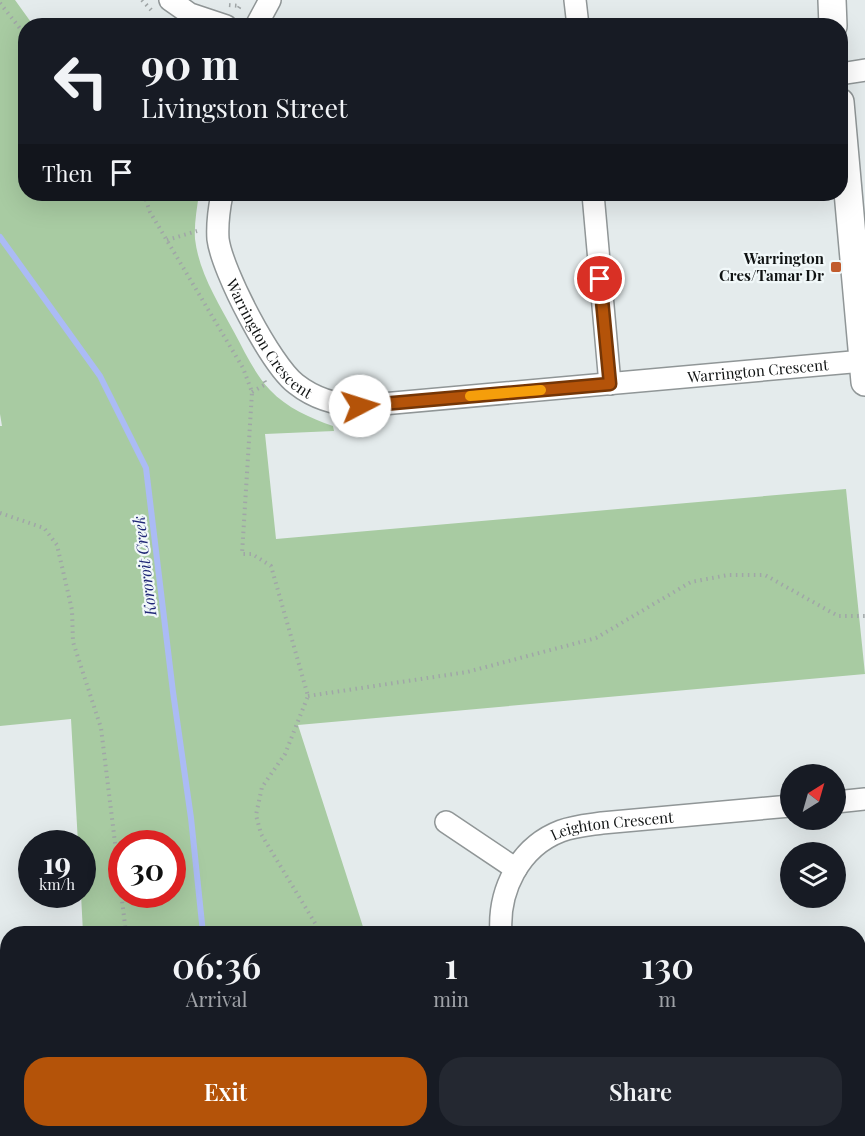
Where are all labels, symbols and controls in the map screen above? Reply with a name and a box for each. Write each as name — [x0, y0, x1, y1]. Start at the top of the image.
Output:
text: 90 m — [141, 35, 239, 91]
icon: left — [42, 42, 120, 120]
text: Livingston Street — [141, 89, 348, 125]
icon: arrive — [105, 156, 138, 189]
text: Then — [42, 158, 93, 188]
place label: Warrington Cres/Tamar Dr — [719, 248, 825, 285]
pin — [574, 253, 625, 304]
marker: Warrington Cres/Tamar Dr — [829, 260, 843, 274]
icon: arrive — [583, 262, 616, 295]
street label: Warrington Crescent — [222, 275, 317, 403]
street label: Warrington Crescent — [686, 354, 830, 387]
position arrow — [328, 374, 392, 438]
water label: Kororoit Creek — [127, 515, 161, 618]
north arrow — [780, 764, 846, 830]
map controls — [780, 764, 846, 908]
street label: Leighton Crescent — [547, 807, 675, 844]
speed limit sign: 30 — [108, 830, 186, 908]
text: 19 — [43, 842, 71, 882]
button: layers — [780, 842, 846, 908]
text: km/h — [39, 874, 75, 894]
text: 06:36 — [172, 940, 261, 988]
text: 1 — [444, 940, 458, 988]
text: 130 — [641, 940, 694, 988]
text: Arrival — [186, 985, 247, 1012]
text: min — [433, 985, 469, 1012]
text: m — [659, 985, 676, 1012]
button: Exit — [24, 1057, 427, 1126]
button: Share — [439, 1057, 842, 1126]

